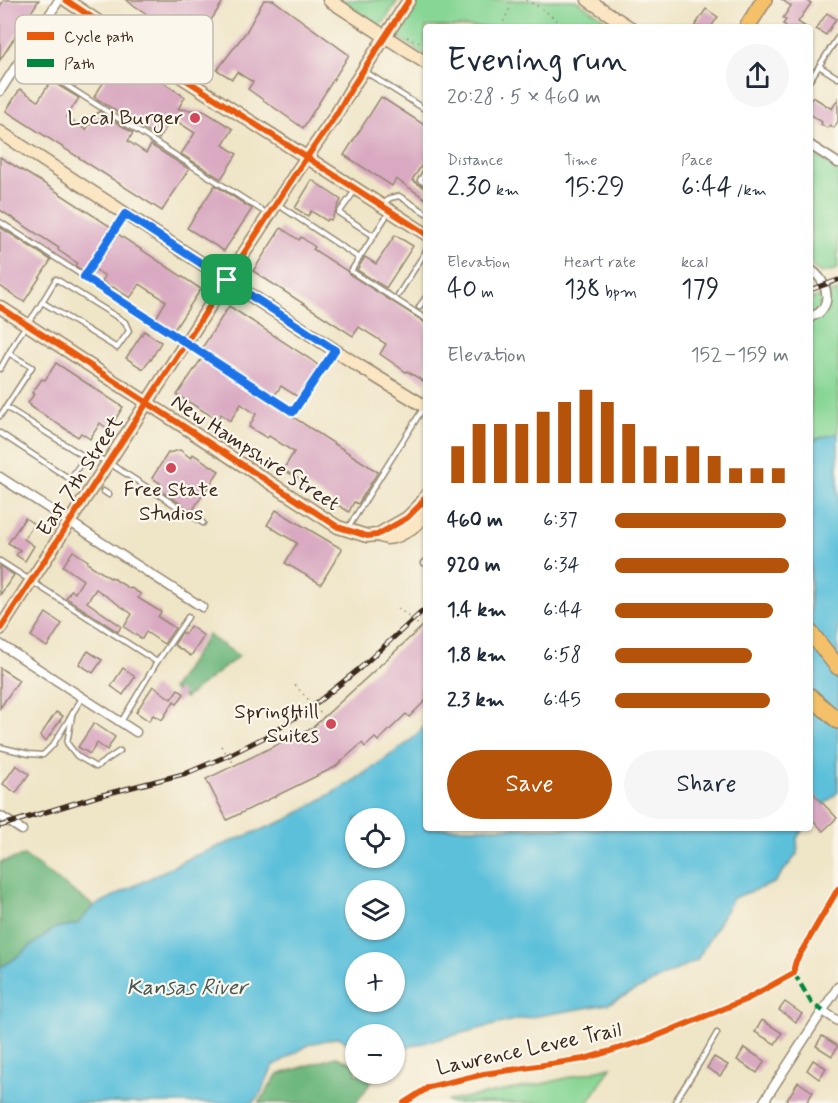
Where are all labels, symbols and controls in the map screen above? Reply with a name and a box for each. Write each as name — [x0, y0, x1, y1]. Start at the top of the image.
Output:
legend — [15, 15, 213, 84]
text: Cycle path — [64, 27, 134, 48]
text: Evening run — [447, 39, 627, 83]
button: share — [726, 44, 789, 107]
text: Path — [64, 54, 95, 75]
text: 20:28 · 5 × 460 m — [447, 84, 601, 111]
place label: Local Burger — [68, 104, 183, 133]
marker: Local Burger — [188, 111, 202, 125]
text: Distance — [447, 150, 503, 171]
text: Time — [564, 150, 598, 171]
text: Pace — [681, 150, 713, 171]
text: 2.30 — [447, 171, 492, 205]
text: 15:29 — [564, 171, 625, 205]
text: 6:44 — [681, 171, 732, 205]
text: km — [492, 180, 519, 201]
text: /km — [732, 180, 767, 201]
text: Elevation — [447, 252, 510, 273]
text: Heart rate — [564, 252, 636, 273]
text: kcal — [681, 252, 708, 273]
pin — [201, 254, 252, 305]
icon: arrive — [210, 263, 243, 296]
text: 40 — [447, 273, 477, 307]
text: 138 — [564, 273, 601, 307]
text: 179 — [681, 273, 719, 307]
text: m — [477, 282, 494, 303]
text: bpm — [601, 282, 637, 303]
text: Elevation — [447, 342, 526, 369]
text: 152–159 m — [691, 342, 789, 369]
street label: New Hampshire Street — [165, 388, 345, 518]
street label: East 7th Street — [30, 410, 130, 542]
marker: Free State Studios — [164, 461, 178, 475]
place label: Free State Studios — [123, 476, 219, 528]
text: 460 m — [447, 507, 503, 534]
text: 6:37 — [543, 507, 578, 534]
text: 920 m — [447, 552, 501, 579]
text: 6:34 — [543, 552, 580, 579]
text: 1.4 km — [447, 597, 506, 624]
text: 6:44 — [543, 597, 582, 624]
text: 1.8 km — [447, 642, 506, 669]
text: 6:58 — [543, 642, 582, 669]
text: 2.3 km — [447, 687, 505, 714]
text: 6:45 — [543, 687, 581, 714]
place label: SpringHill Suites — [234, 698, 319, 750]
marker: SpringHill Suites — [324, 717, 338, 731]
button: Save — [447, 750, 612, 819]
button: Share — [624, 750, 789, 819]
map controls — [345, 808, 405, 1084]
button: locate — [345, 808, 405, 868]
button: layers — [345, 880, 405, 940]
button: + — [345, 952, 405, 1012]
water label: Kansas River — [127, 974, 250, 1002]
street label: Lawrence Levee Trail — [434, 1016, 624, 1082]
button: − — [345, 1024, 405, 1084]

